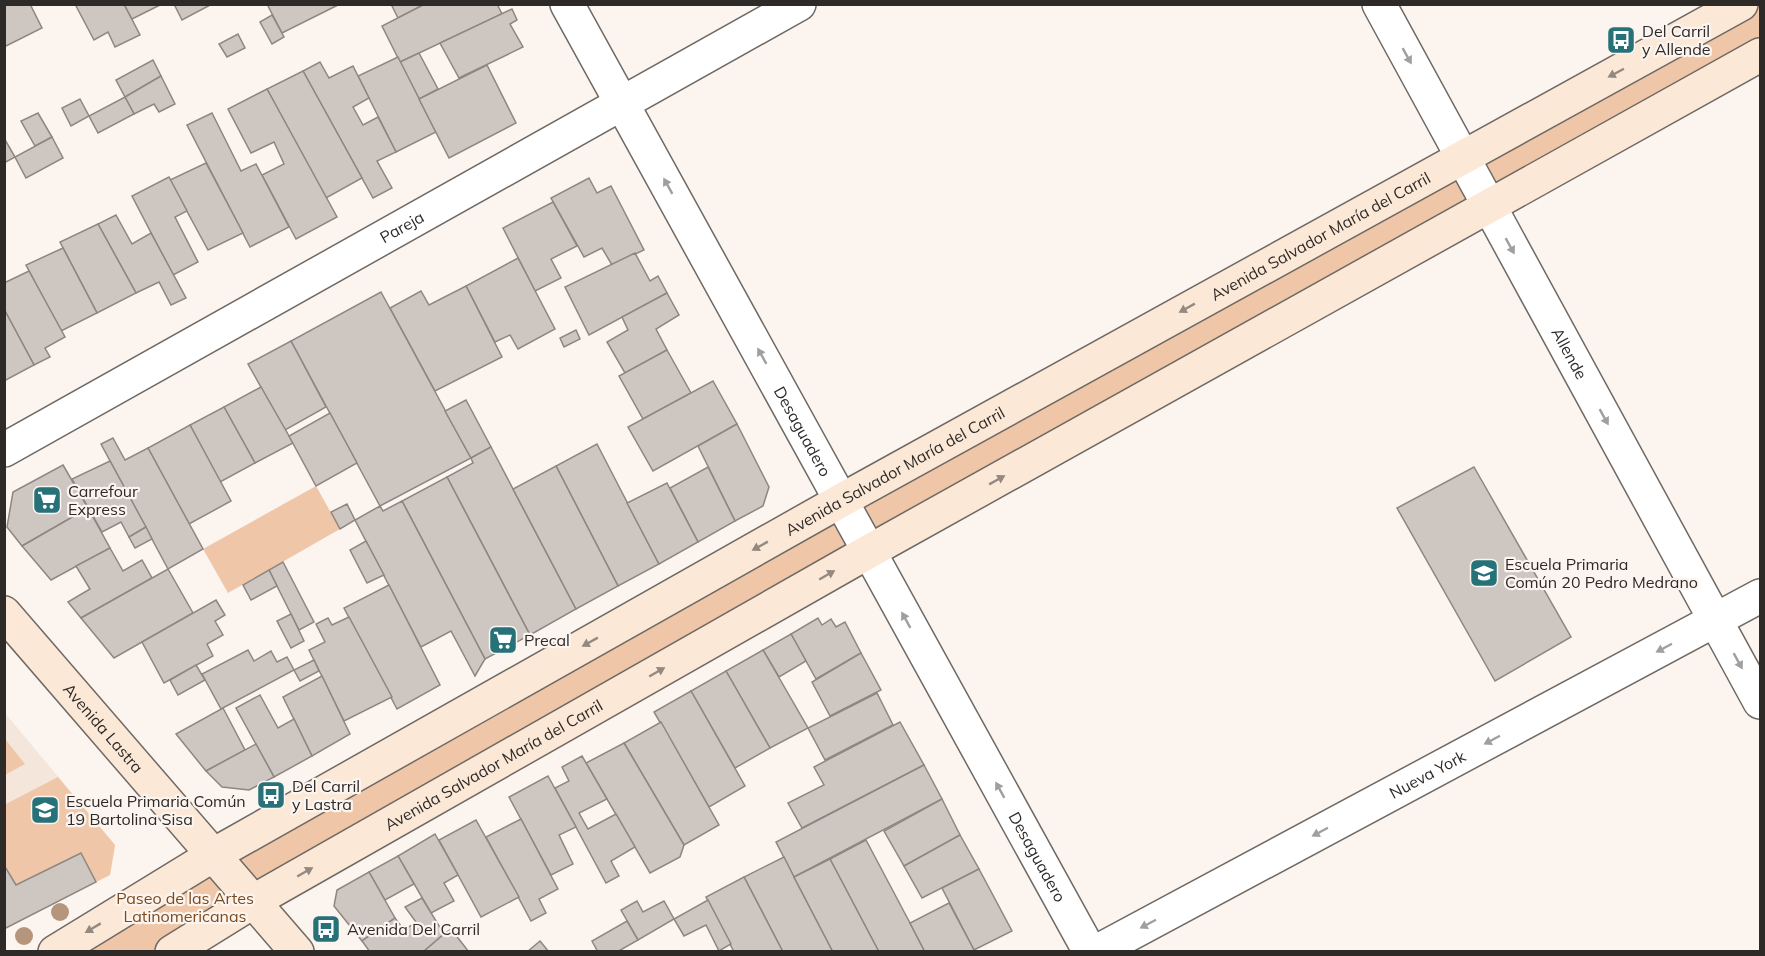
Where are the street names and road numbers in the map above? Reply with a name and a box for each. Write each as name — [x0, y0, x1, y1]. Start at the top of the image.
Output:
street label: Avenida Salvador María del Carril — [1207, 167, 1434, 305]
street label: Pareja — [376, 207, 427, 247]
street label: Allende — [1548, 324, 1592, 383]
street label: Desaguadero — [770, 383, 836, 480]
street label: Avenida Salvador María del Carril — [782, 402, 1008, 540]
street label: Avenida Lastra — [59, 679, 148, 777]
street label: Avenida Salvador María del Carril — [381, 695, 606, 835]
street label: Nueva York — [1386, 745, 1470, 803]
street label: Desaguadero — [1005, 808, 1070, 905]

